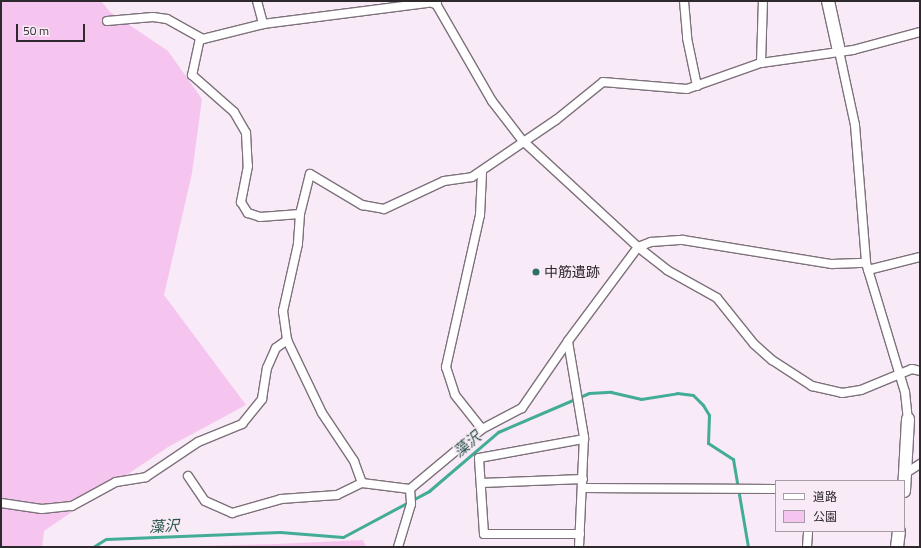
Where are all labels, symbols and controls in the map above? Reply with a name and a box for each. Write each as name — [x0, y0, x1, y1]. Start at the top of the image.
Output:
scale bar — [18, 16, 87, 42]
text: 50 m — [23, 21, 49, 40]
place label: 中筋遺跡 — [544, 264, 600, 280]
marker: 中筋遺跡 — [531, 267, 541, 277]
water label: 藻沢 — [450, 427, 484, 461]
legend — [775, 480, 905, 532]
text: 道路 — [813, 487, 837, 506]
text: 公園 — [813, 507, 837, 526]
water label: 藻沢 — [149, 516, 179, 536]

